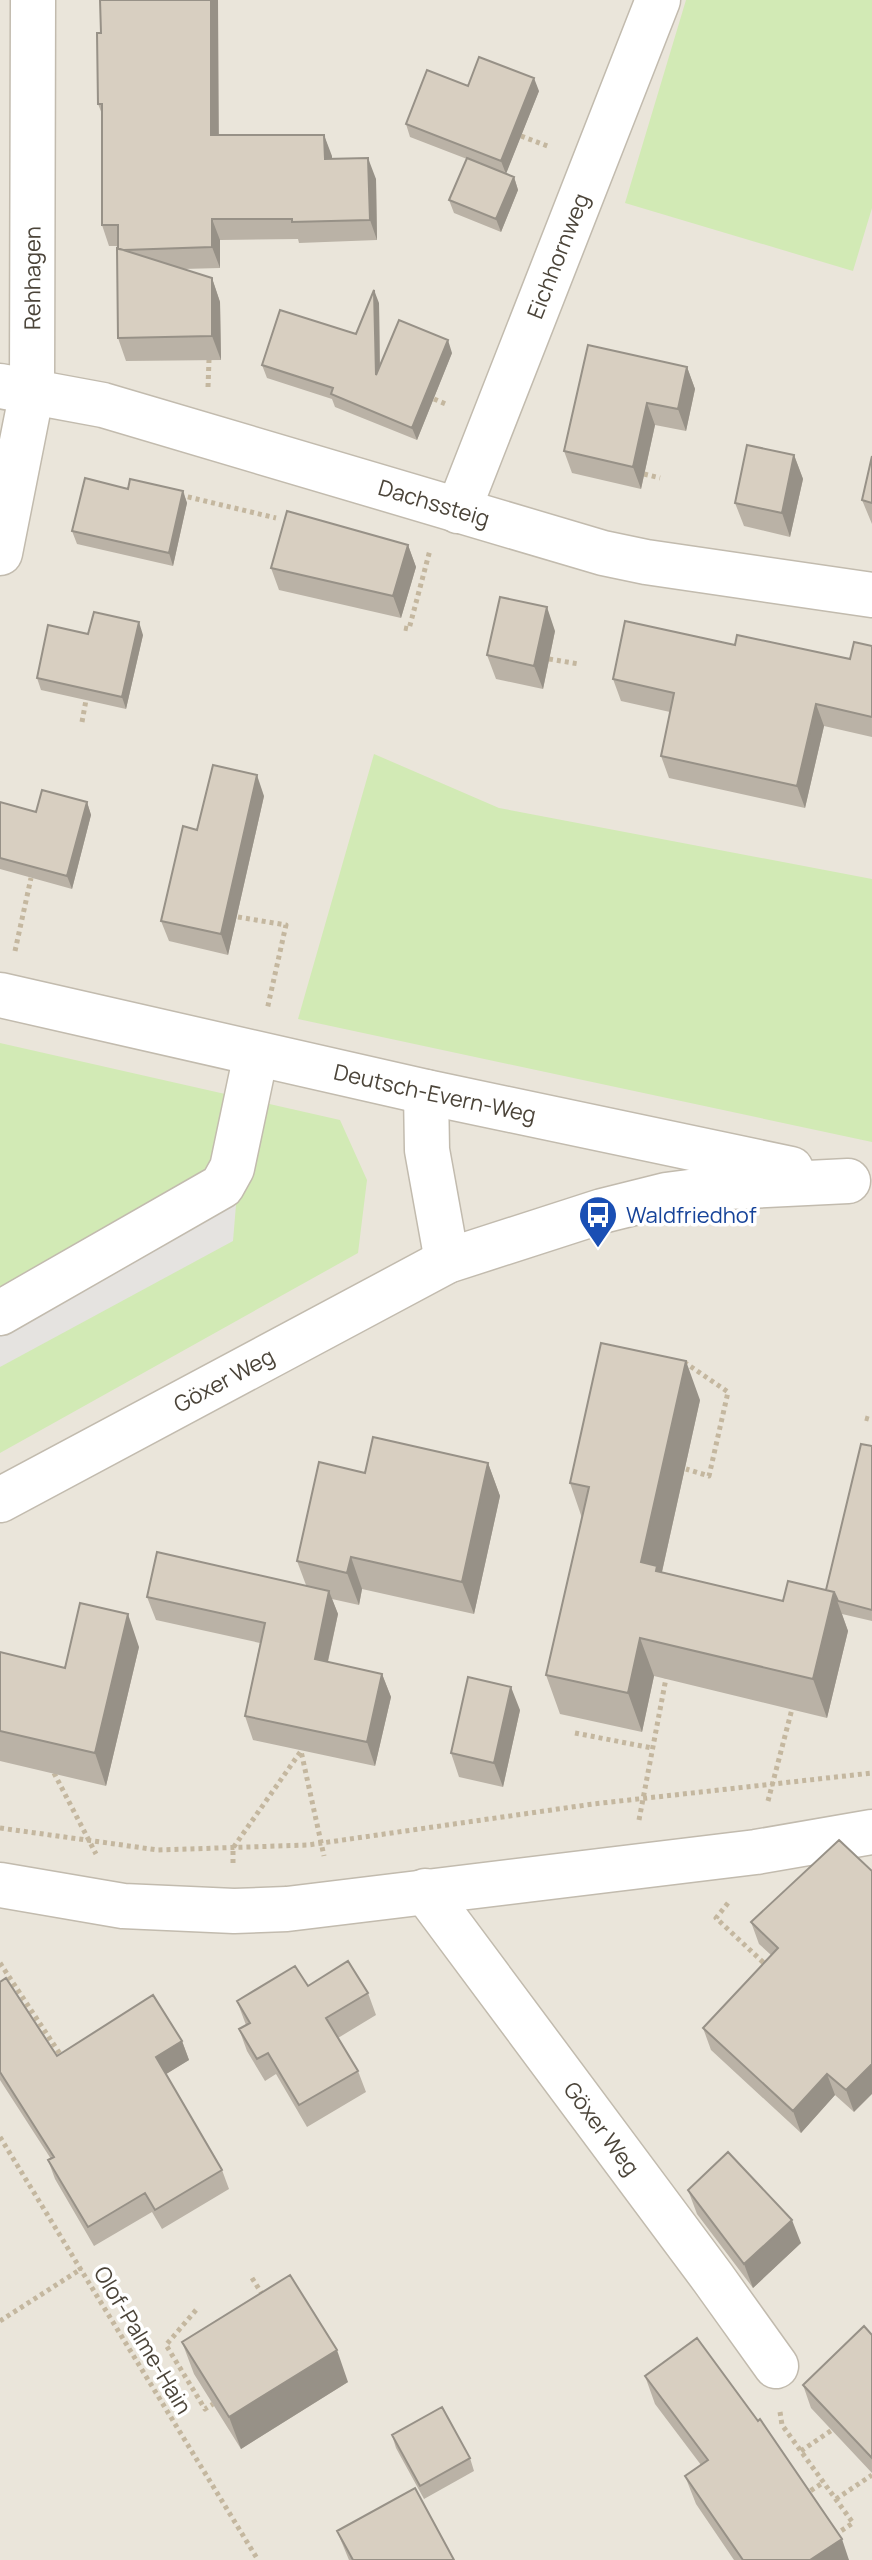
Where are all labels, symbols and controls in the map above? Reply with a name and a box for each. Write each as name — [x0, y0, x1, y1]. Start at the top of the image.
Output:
street label: Eichhornweg — [520, 189, 596, 323]
street label: Rehhagen — [17, 226, 47, 330]
street label: Dachssteig — [375, 472, 493, 534]
street label: Deutsch-Evern-Weg — [331, 1057, 539, 1130]
bus stop icon: Waldfriedhof — [577, 1194, 619, 1249]
place label: Waldfriedhof — [626, 1200, 757, 1230]
street label: Göxer Weg — [168, 1341, 279, 1419]
street label: Göxer Weg — [557, 2075, 647, 2181]
street label: Olof-Palme-Hain — [87, 2261, 199, 2419]

